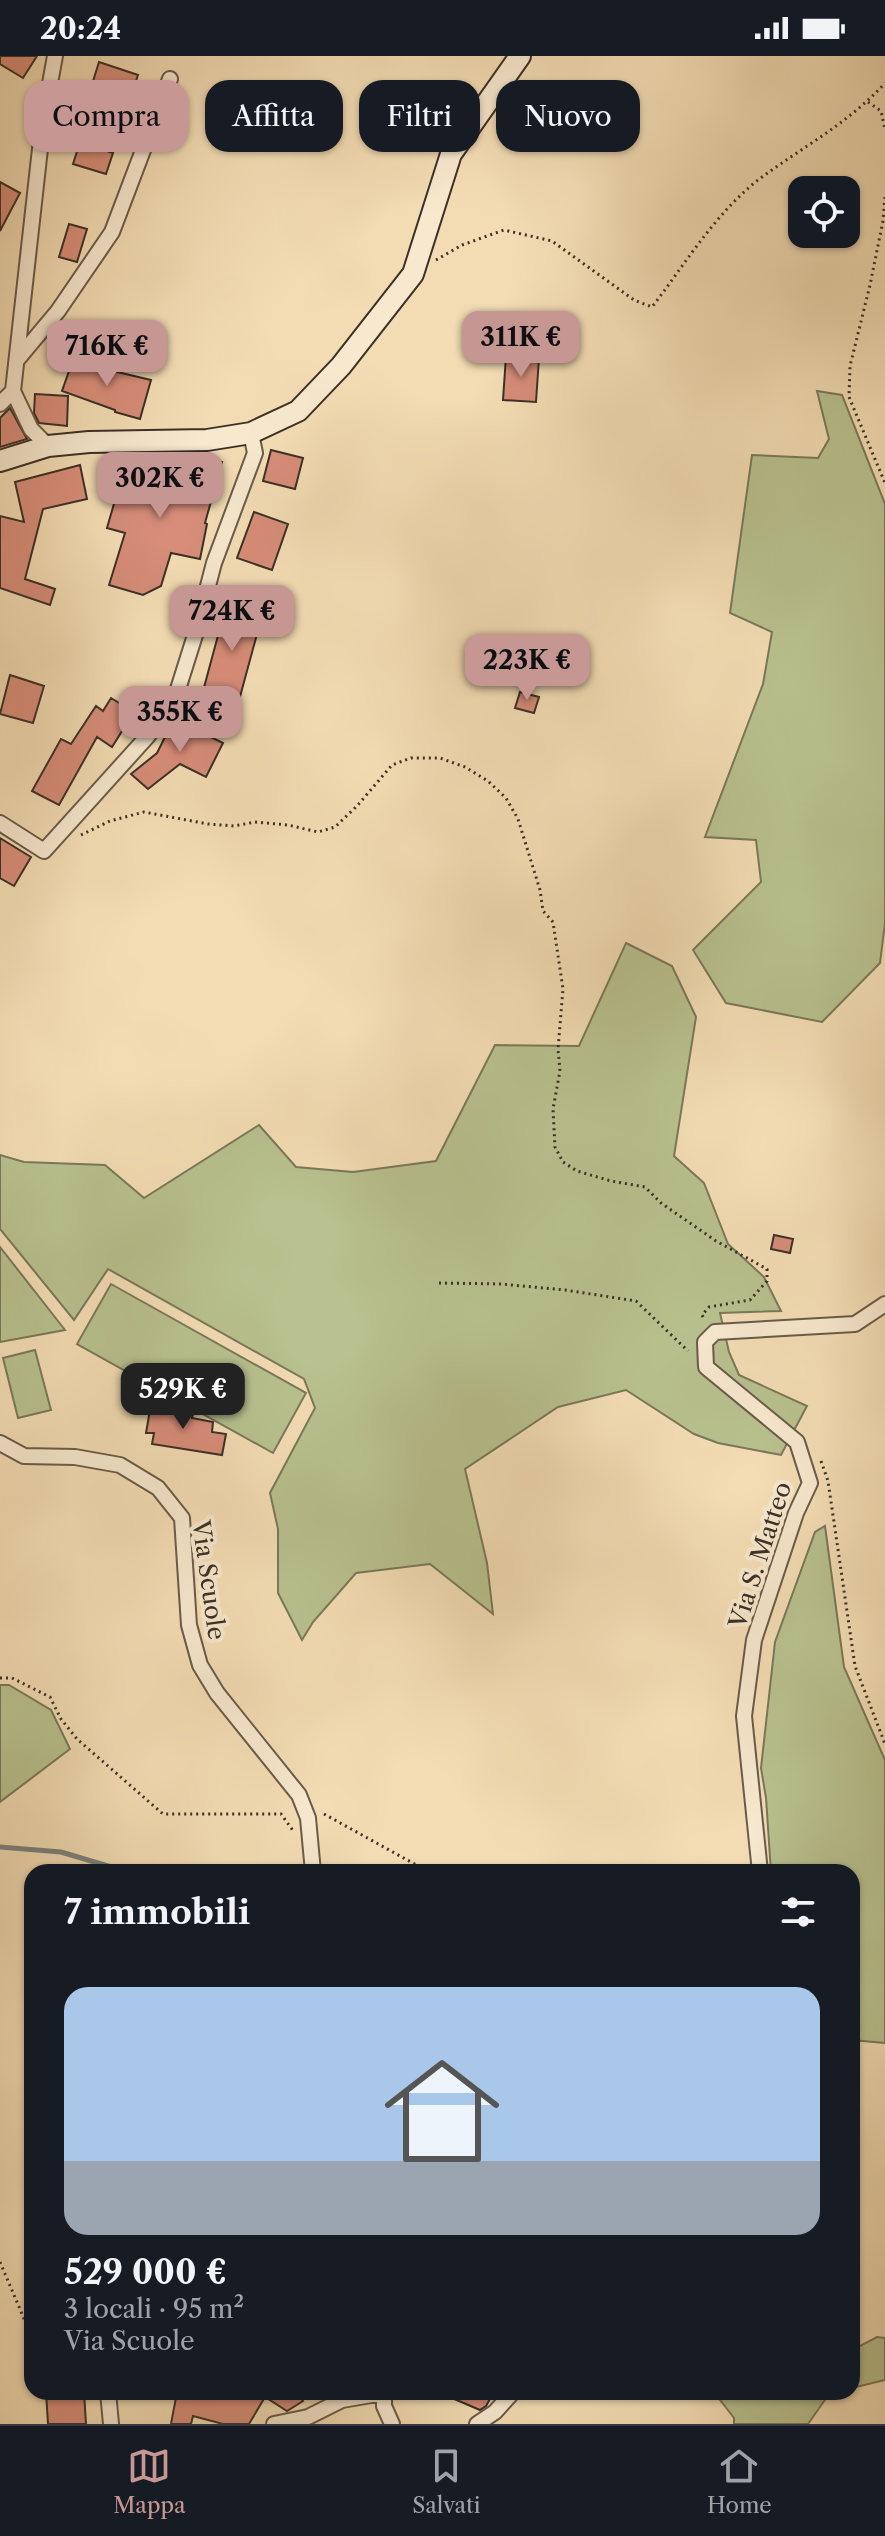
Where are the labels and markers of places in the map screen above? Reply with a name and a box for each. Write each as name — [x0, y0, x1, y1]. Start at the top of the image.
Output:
pin: 311K € — [456, 311, 586, 379]
pin: 716K € — [42, 320, 172, 388]
pin: 302K € — [95, 452, 225, 520]
pin: 724K € — [167, 585, 297, 653]
pin: 223K € — [462, 634, 592, 702]
pin: 355K € — [115, 686, 245, 754]
pin: 529K € — [118, 1363, 248, 1431]

